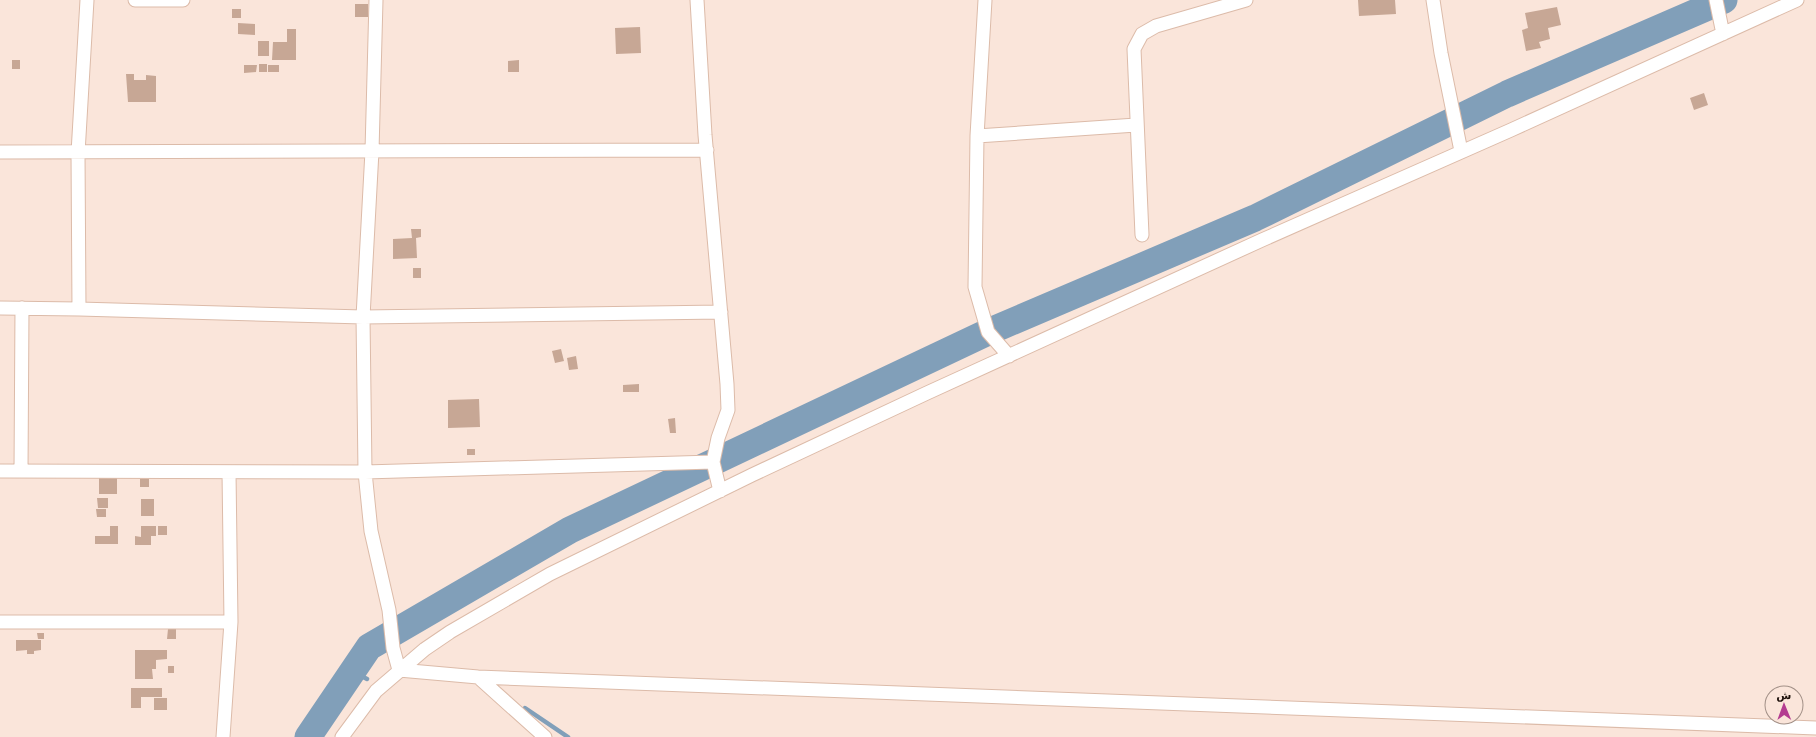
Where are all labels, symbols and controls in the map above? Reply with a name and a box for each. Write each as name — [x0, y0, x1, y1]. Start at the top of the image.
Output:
north arrow — [1764, 685, 1804, 725]
text: ش — [1776, 689, 1792, 702]

